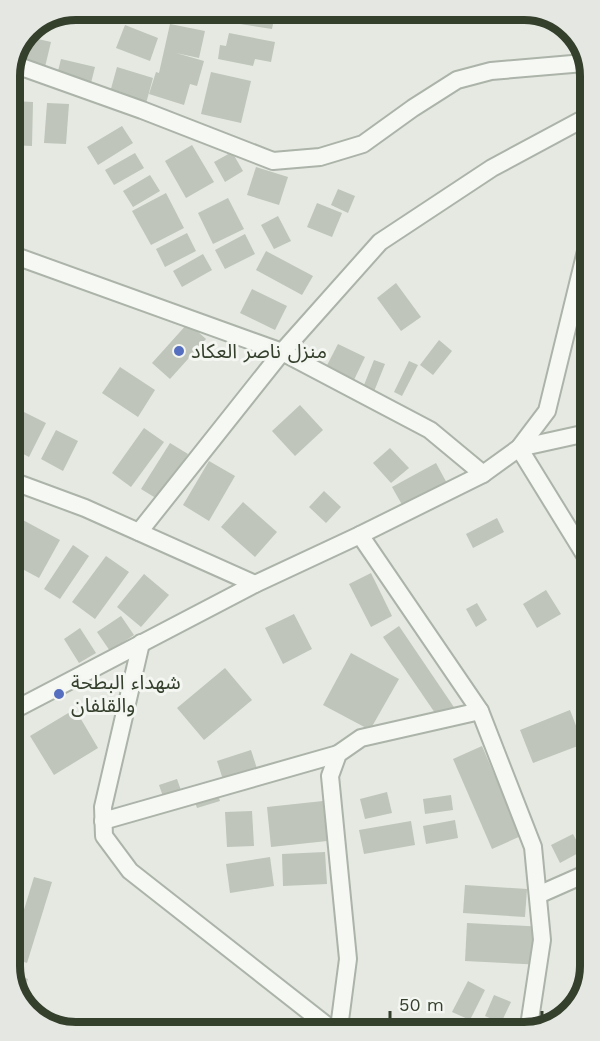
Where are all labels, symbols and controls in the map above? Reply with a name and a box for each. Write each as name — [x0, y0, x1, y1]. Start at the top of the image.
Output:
place label: منزل ناصر العكاد — [191, 339, 327, 363]
marker: منزل ناصر العكاد — [172, 344, 186, 358]
place label: شهداء البطحة والقلفان — [71, 670, 181, 717]
marker: شهداء البطحة والقلفان — [52, 687, 66, 701]
scale bar — [390, 984, 542, 1022]
text: 50 m — [399, 994, 444, 1015]

